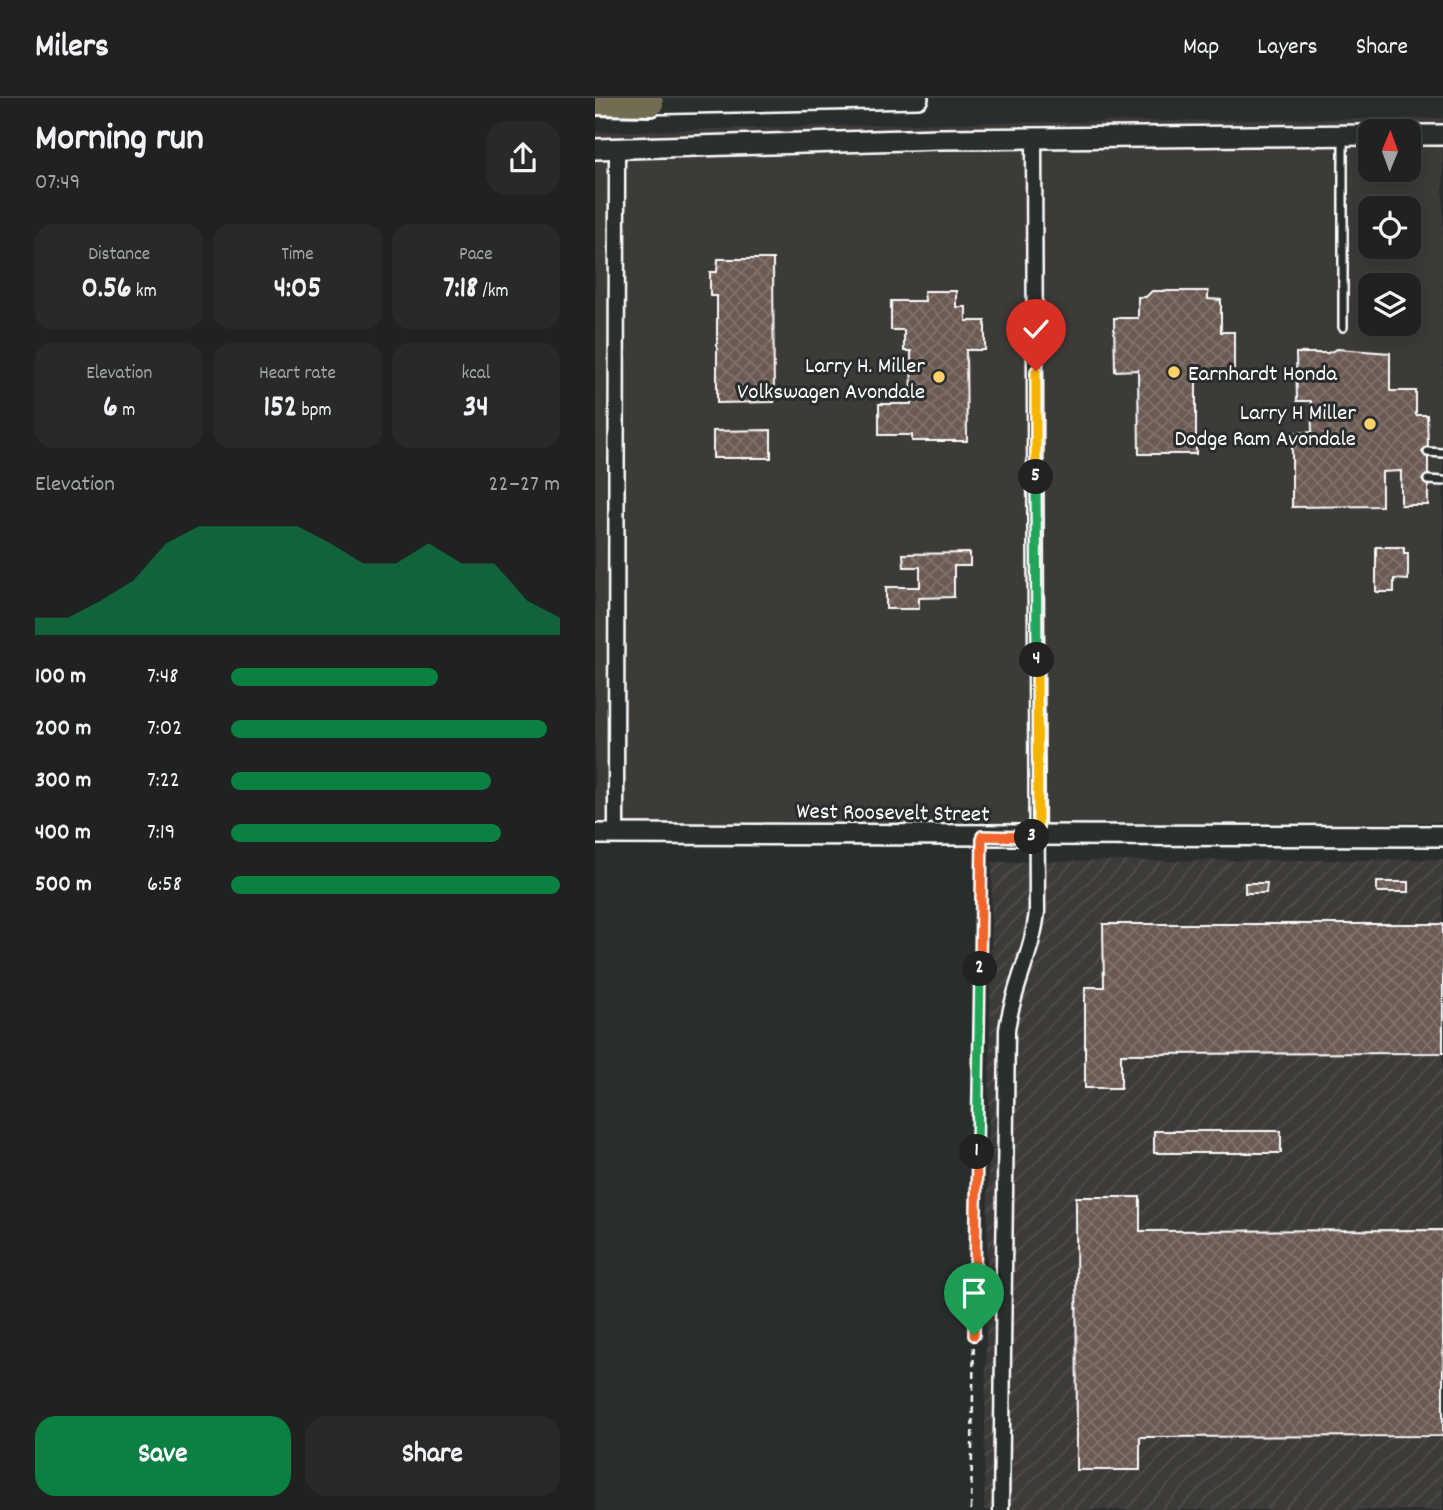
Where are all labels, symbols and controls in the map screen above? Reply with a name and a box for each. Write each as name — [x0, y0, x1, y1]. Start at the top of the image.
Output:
text: Milers — [35, 25, 109, 72]
text: Map — [1183, 31, 1219, 65]
text: Layers — [1257, 31, 1318, 65]
text: Share — [1356, 31, 1408, 65]
text: Morning run — [35, 113, 204, 168]
north arrow — [1358, 119, 1421, 182]
map controls — [1358, 119, 1421, 336]
button: share — [486, 121, 560, 195]
text: 07:49 — [35, 167, 80, 200]
button: locate — [1358, 196, 1421, 259]
text: Distance — [88, 242, 150, 269]
text: Time — [281, 242, 314, 269]
text: Pace — [459, 242, 493, 269]
text: 0.56 — [82, 269, 132, 312]
text: 4:05 — [274, 269, 321, 312]
text: 7:18 — [443, 269, 478, 312]
button: layers — [1358, 273, 1421, 336]
text: km — [132, 279, 157, 306]
text: /km — [478, 279, 509, 306]
pin — [1006, 299, 1066, 371]
icon: check — [1017, 310, 1055, 348]
place label: Larry H. Miller Volkswagen Avondale — [737, 351, 925, 410]
place label: Earnhardt Honda — [1188, 359, 1338, 392]
text: Elevation — [86, 361, 152, 388]
text: Heart rate — [259, 361, 336, 388]
text: kcal — [461, 361, 490, 388]
marker: Earnhardt Honda — [1166, 364, 1182, 380]
marker: Larry H. Miller Volkswagen Avondale — [931, 369, 947, 385]
text: 6 — [103, 388, 118, 431]
text: 152 — [264, 388, 297, 431]
text: 34 — [463, 388, 489, 431]
text: m — [118, 398, 135, 425]
text: bpm — [297, 398, 331, 425]
place label: Larry H Miller Dodge Ram Avondale — [1174, 398, 1356, 457]
marker: Larry H Miller Dodge Ram Avondale — [1362, 416, 1378, 432]
pin: 5 — [1019, 460, 1053, 494]
text: 5 — [1031, 463, 1040, 490]
text: Elevation — [35, 469, 115, 502]
text: 22–27 m — [489, 469, 560, 502]
pin: 4 — [1019, 642, 1055, 678]
text: 4 — [1033, 646, 1040, 673]
text: 100 m — [35, 661, 86, 694]
text: 7:48 — [147, 661, 178, 694]
text: 200 m — [35, 713, 91, 746]
text: 7:02 — [147, 713, 182, 746]
text: 300 m — [35, 765, 91, 798]
text: 7:22 — [147, 765, 180, 798]
street label: West Roosevelt Street — [796, 796, 990, 833]
text: 400 m — [35, 817, 91, 850]
text: 7:19 — [147, 817, 175, 850]
pin: 3 — [1015, 820, 1049, 854]
text: 3 — [1027, 823, 1036, 850]
text: 500 m — [35, 869, 92, 902]
text: 6:58 — [147, 869, 182, 902]
pin: 2 — [963, 952, 997, 986]
text: 2 — [975, 955, 984, 982]
pin: 1 — [959, 1134, 995, 1170]
text: 1 — [974, 1138, 979, 1165]
pin — [944, 1263, 1004, 1335]
icon: arrive — [955, 1274, 993, 1312]
button: Save — [35, 1416, 291, 1496]
button: Share — [305, 1416, 560, 1496]

